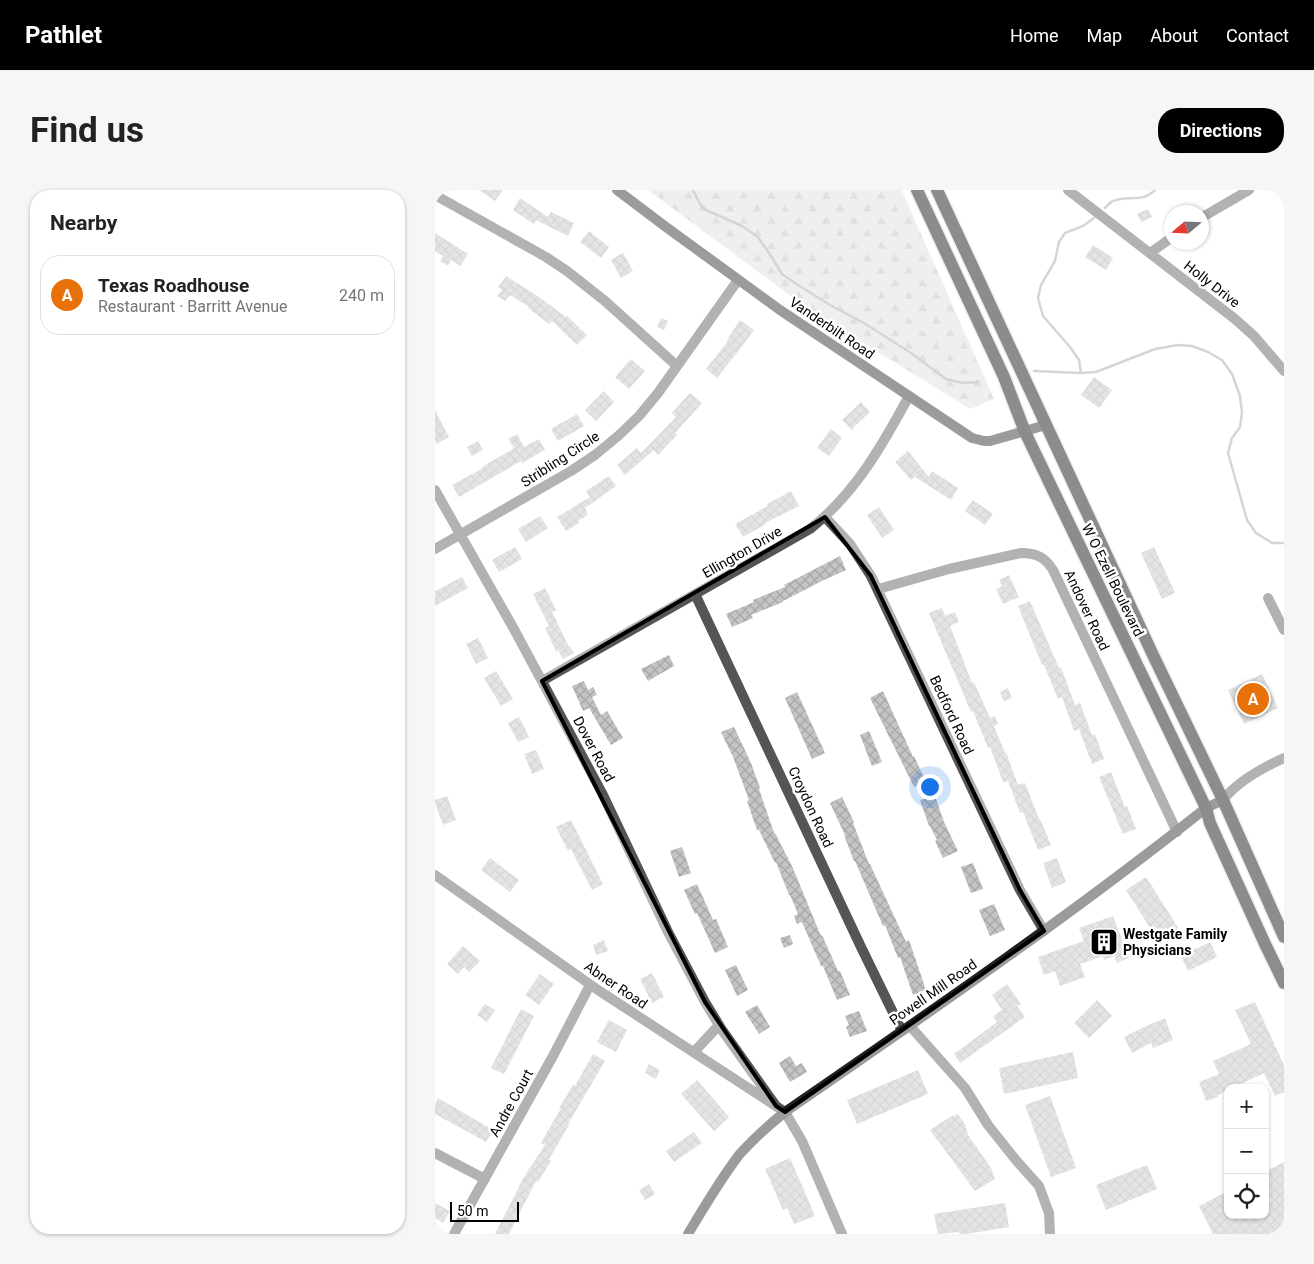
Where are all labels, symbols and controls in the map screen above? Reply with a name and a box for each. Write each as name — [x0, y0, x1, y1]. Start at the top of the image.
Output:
text: Pathlet — [25, 21, 102, 49]
text: Home — [1010, 25, 1059, 46]
text: Map — [1087, 25, 1122, 46]
text: About — [1150, 25, 1198, 46]
text: Contact — [1226, 25, 1289, 46]
button: Directions — [1158, 108, 1284, 153]
text: Find us — [30, 110, 144, 151]
north arrow — [1164, 205, 1209, 250]
text: Nearby — [50, 211, 117, 235]
street label: Holly Drive — [1181, 257, 1243, 311]
text: Texas Roadhouse — [98, 274, 249, 297]
text: A — [62, 286, 72, 305]
text: 240 m — [339, 286, 384, 305]
street label: Vanderbilt Road — [787, 294, 877, 362]
text: Restaurant · Barritt Avenue — [98, 297, 288, 316]
street label: Stribling Circle — [518, 428, 602, 490]
street label: W O Ezell Boulevard — [1079, 521, 1147, 639]
street label: Ellington Drive — [700, 523, 784, 581]
street label: Andover Road — [1061, 567, 1113, 653]
street label: Bedford Road — [927, 673, 977, 757]
pin: A — [1237, 680, 1269, 718]
street label: Dover Road — [570, 714, 618, 784]
street label: Croydon Road — [785, 764, 837, 850]
your location — [917, 774, 943, 800]
place label: Westgate Family Physicians — [1123, 926, 1228, 958]
building icon: Westgate Family Physicians — [1089, 927, 1119, 957]
street label: Powell Mill Road — [886, 956, 980, 1028]
street label: Abner Road — [581, 958, 651, 1012]
street label: Andre Court — [486, 1066, 536, 1140]
map controls — [1224, 1084, 1269, 1219]
button: + — [1224, 1084, 1269, 1129]
button: − — [1224, 1129, 1269, 1174]
button: locate — [1224, 1174, 1269, 1219]
scale bar — [450, 1199, 519, 1222]
text: 50 m — [457, 1203, 489, 1219]

